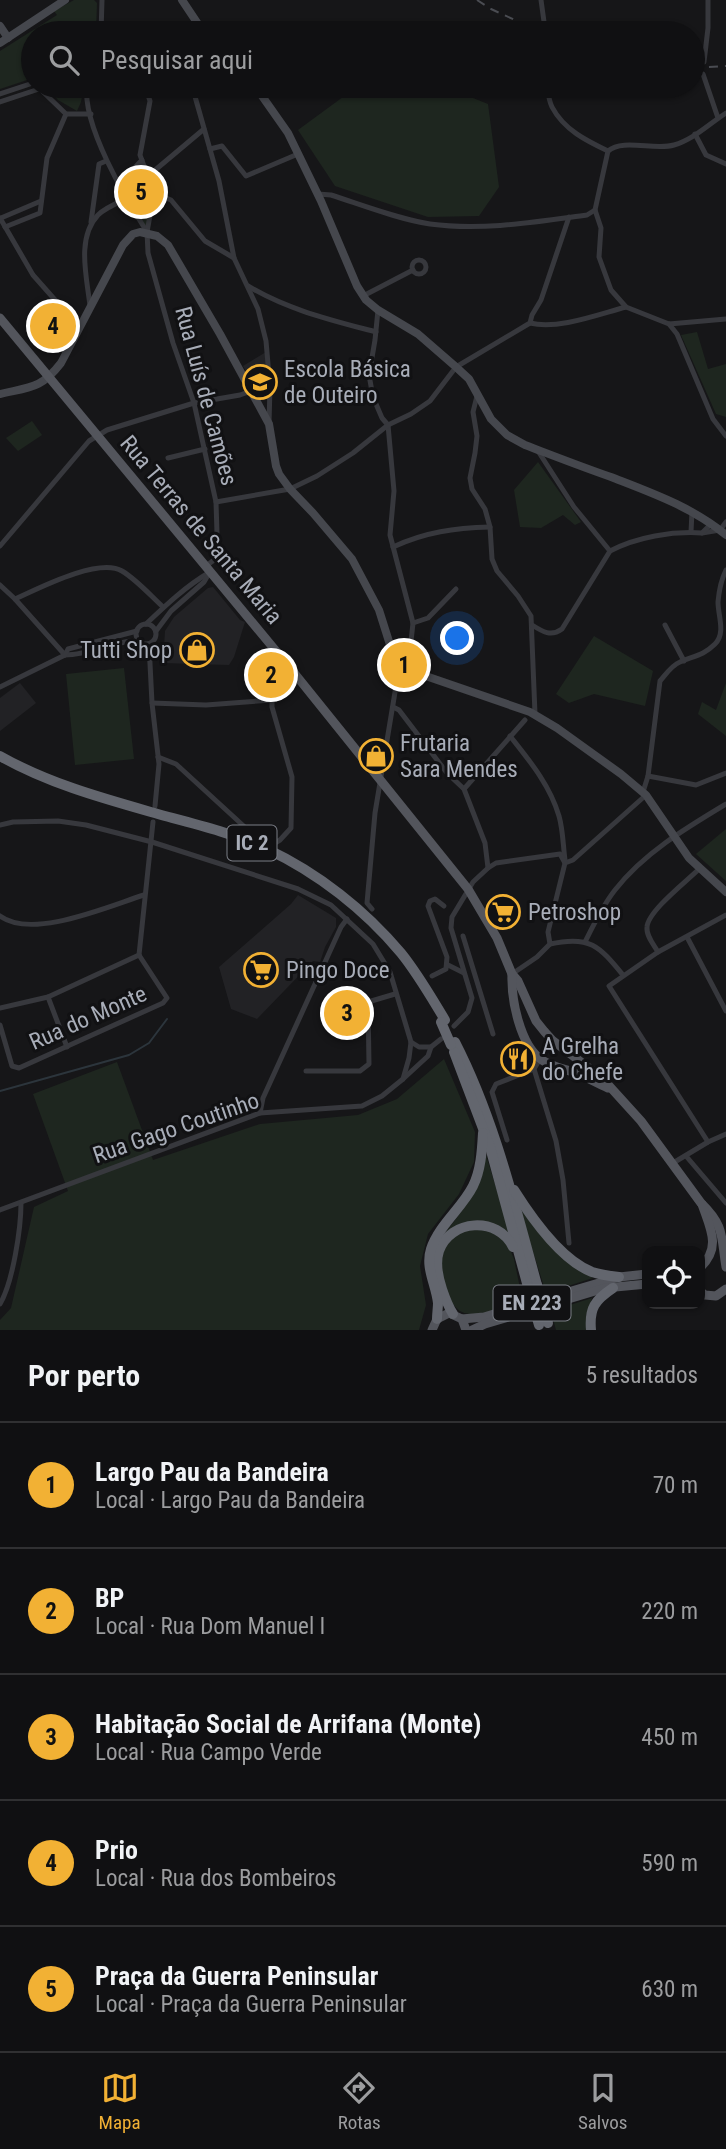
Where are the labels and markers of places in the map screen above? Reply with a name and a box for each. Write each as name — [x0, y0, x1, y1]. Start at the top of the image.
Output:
pin: 5 — [118, 166, 164, 218]
pin: 4 — [30, 300, 76, 352]
place label: Escola Básica de Outeiro — [284, 356, 411, 409]
school or university icon: Escola Básica de Outeiro — [241, 363, 279, 401]
shop icon: Tutti Shop — [178, 631, 216, 669]
place label: Tutti Shop — [80, 637, 172, 664]
pin: 1 — [381, 639, 427, 691]
pin: 2 — [248, 649, 294, 701]
place label: Frutaria Sara Mendes — [400, 730, 518, 783]
shop icon: Frutaria Sara Mendes — [357, 737, 395, 775]
supermarket icon: Petroshop — [484, 893, 522, 931]
place label: Petroshop — [528, 899, 621, 926]
supermarket icon: Pingo Doce — [242, 951, 280, 989]
place label: Pingo Doce — [286, 957, 389, 984]
pin: 3 — [324, 987, 370, 1039]
place label: A Grelha do Chefe — [542, 1033, 623, 1086]
restaurant icon: A Grelha do Chefe — [499, 1040, 537, 1078]

